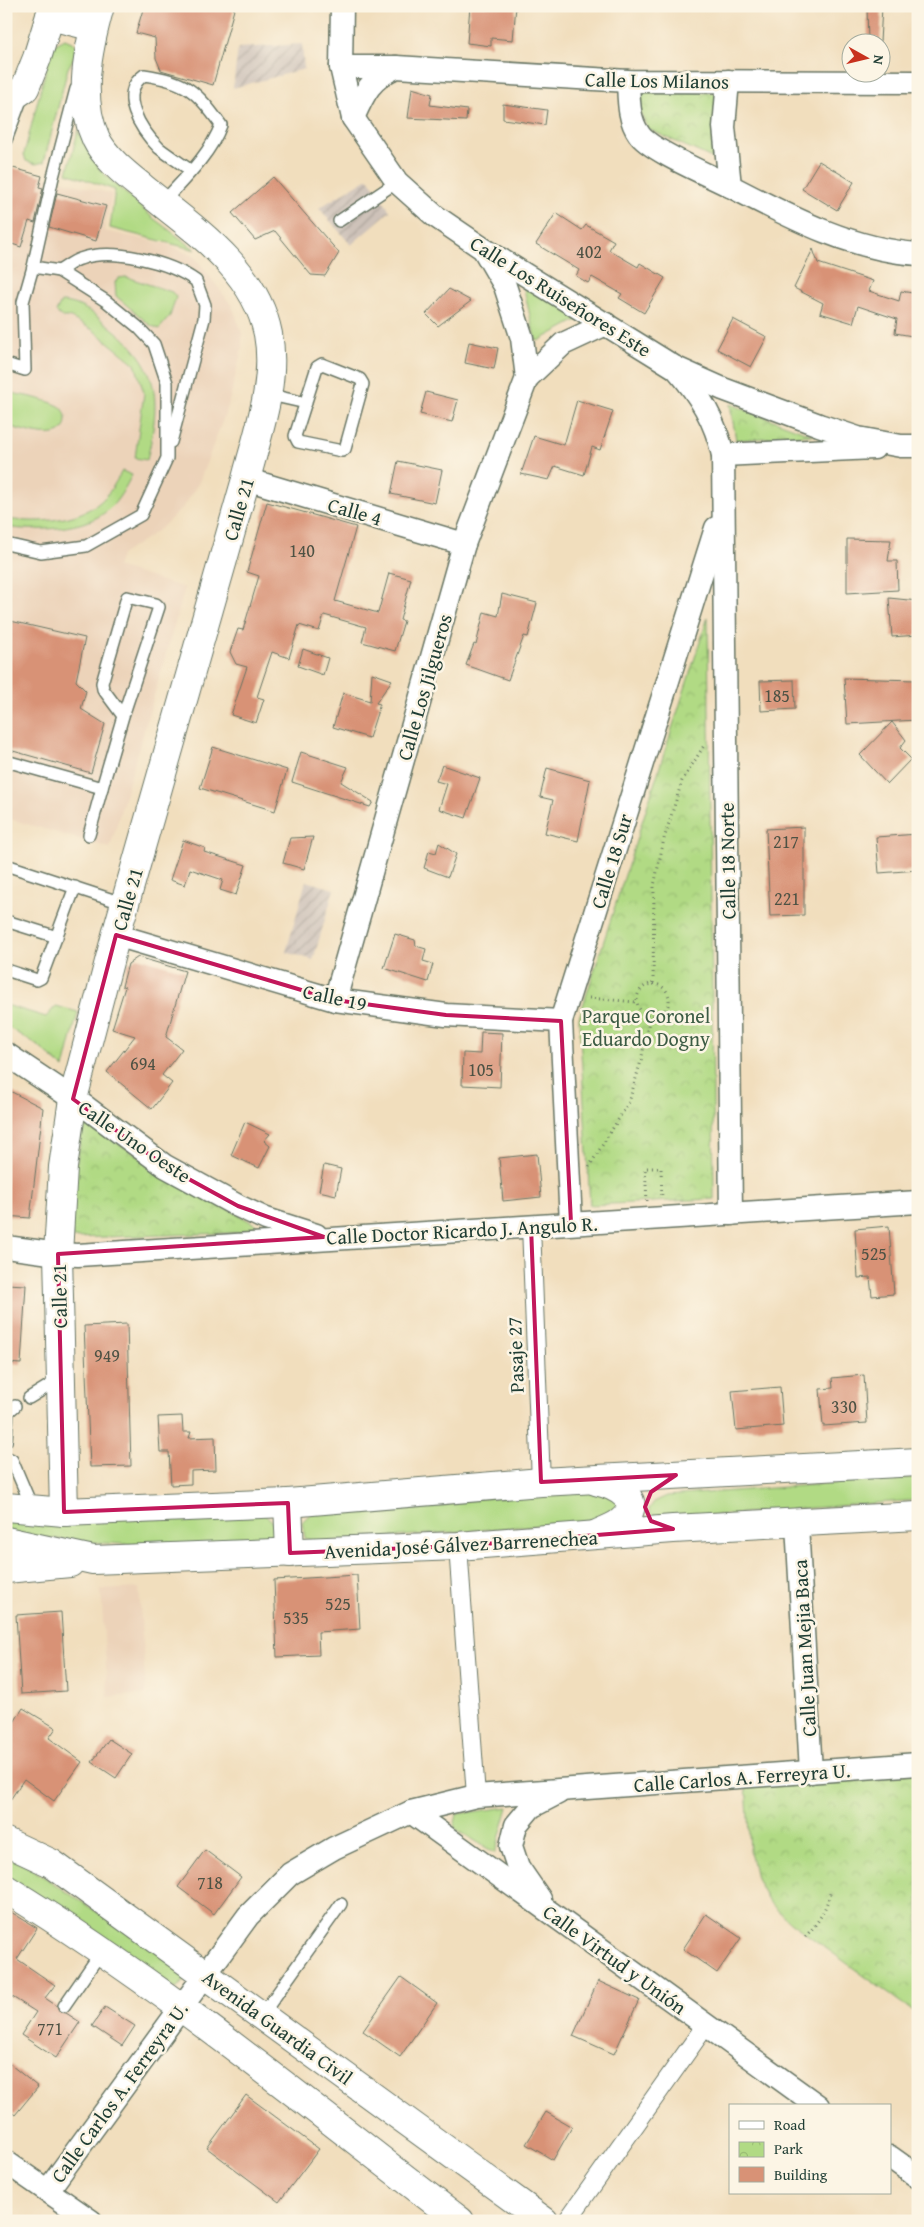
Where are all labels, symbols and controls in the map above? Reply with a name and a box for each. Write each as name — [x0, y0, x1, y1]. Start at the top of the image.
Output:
north arrow — [842, 32, 892, 82]
text: N — [868, 54, 889, 66]
street label: Calle Los Milanos — [585, 64, 729, 96]
street label: Calle Los Ruiseñores Este — [465, 228, 657, 364]
house number: 402 — [576, 238, 602, 265]
street label: Calle 21 — [215, 474, 261, 544]
street label: Calle 4 — [325, 489, 385, 533]
house number: 140 — [289, 537, 315, 564]
street label: Calle Los Jilgueros — [389, 610, 459, 764]
house number: 185 — [764, 682, 790, 709]
street label: Calle 18 Norte — [711, 802, 743, 920]
street label: Calle 18 Sur — [583, 810, 639, 912]
house number: 217 — [773, 828, 799, 855]
street label: Calle 21 — [104, 864, 150, 934]
house number: 221 — [774, 885, 800, 912]
street label: Calle 19 — [300, 976, 370, 1018]
park label: Parque Coronel Eduardo Dogny — [582, 1001, 711, 1053]
house number: 694 — [130, 1050, 156, 1077]
house number: 105 — [468, 1056, 494, 1083]
street label: Calle Uno Oeste — [73, 1093, 197, 1189]
street label: Calle Doctor Ricardo J. Angulo R. — [326, 1208, 598, 1252]
house number: 525 — [861, 1240, 887, 1267]
street label: Calle 21 — [44, 1263, 74, 1329]
street label: Pasaje 27 — [499, 1317, 531, 1393]
house number: 949 — [94, 1342, 120, 1369]
house number: 330 — [831, 1393, 857, 1420]
street label: Avenida José Gálvez Barrenechea — [323, 1522, 599, 1566]
street label: Calle Juan Mejia Baca — [785, 1558, 823, 1737]
house number: 525 — [325, 1590, 351, 1617]
house number: 535 — [283, 1604, 309, 1631]
street label: Calle Carlos A. Ferreyra U. — [633, 1755, 851, 1799]
house number: 718 — [197, 1869, 223, 1896]
street label: Calle Virtud y Unión — [537, 1897, 693, 2021]
street label: Avenida Guardia Civil — [197, 1963, 359, 2092]
street label: Calle Carlos A. Ferreyra U. — [43, 1996, 195, 2188]
house number: 771 — [37, 2015, 63, 2042]
legend — [729, 2104, 892, 2194]
text: Road — [774, 2114, 805, 2135]
text: Park — [774, 2138, 803, 2159]
text: Building — [774, 2164, 828, 2185]

